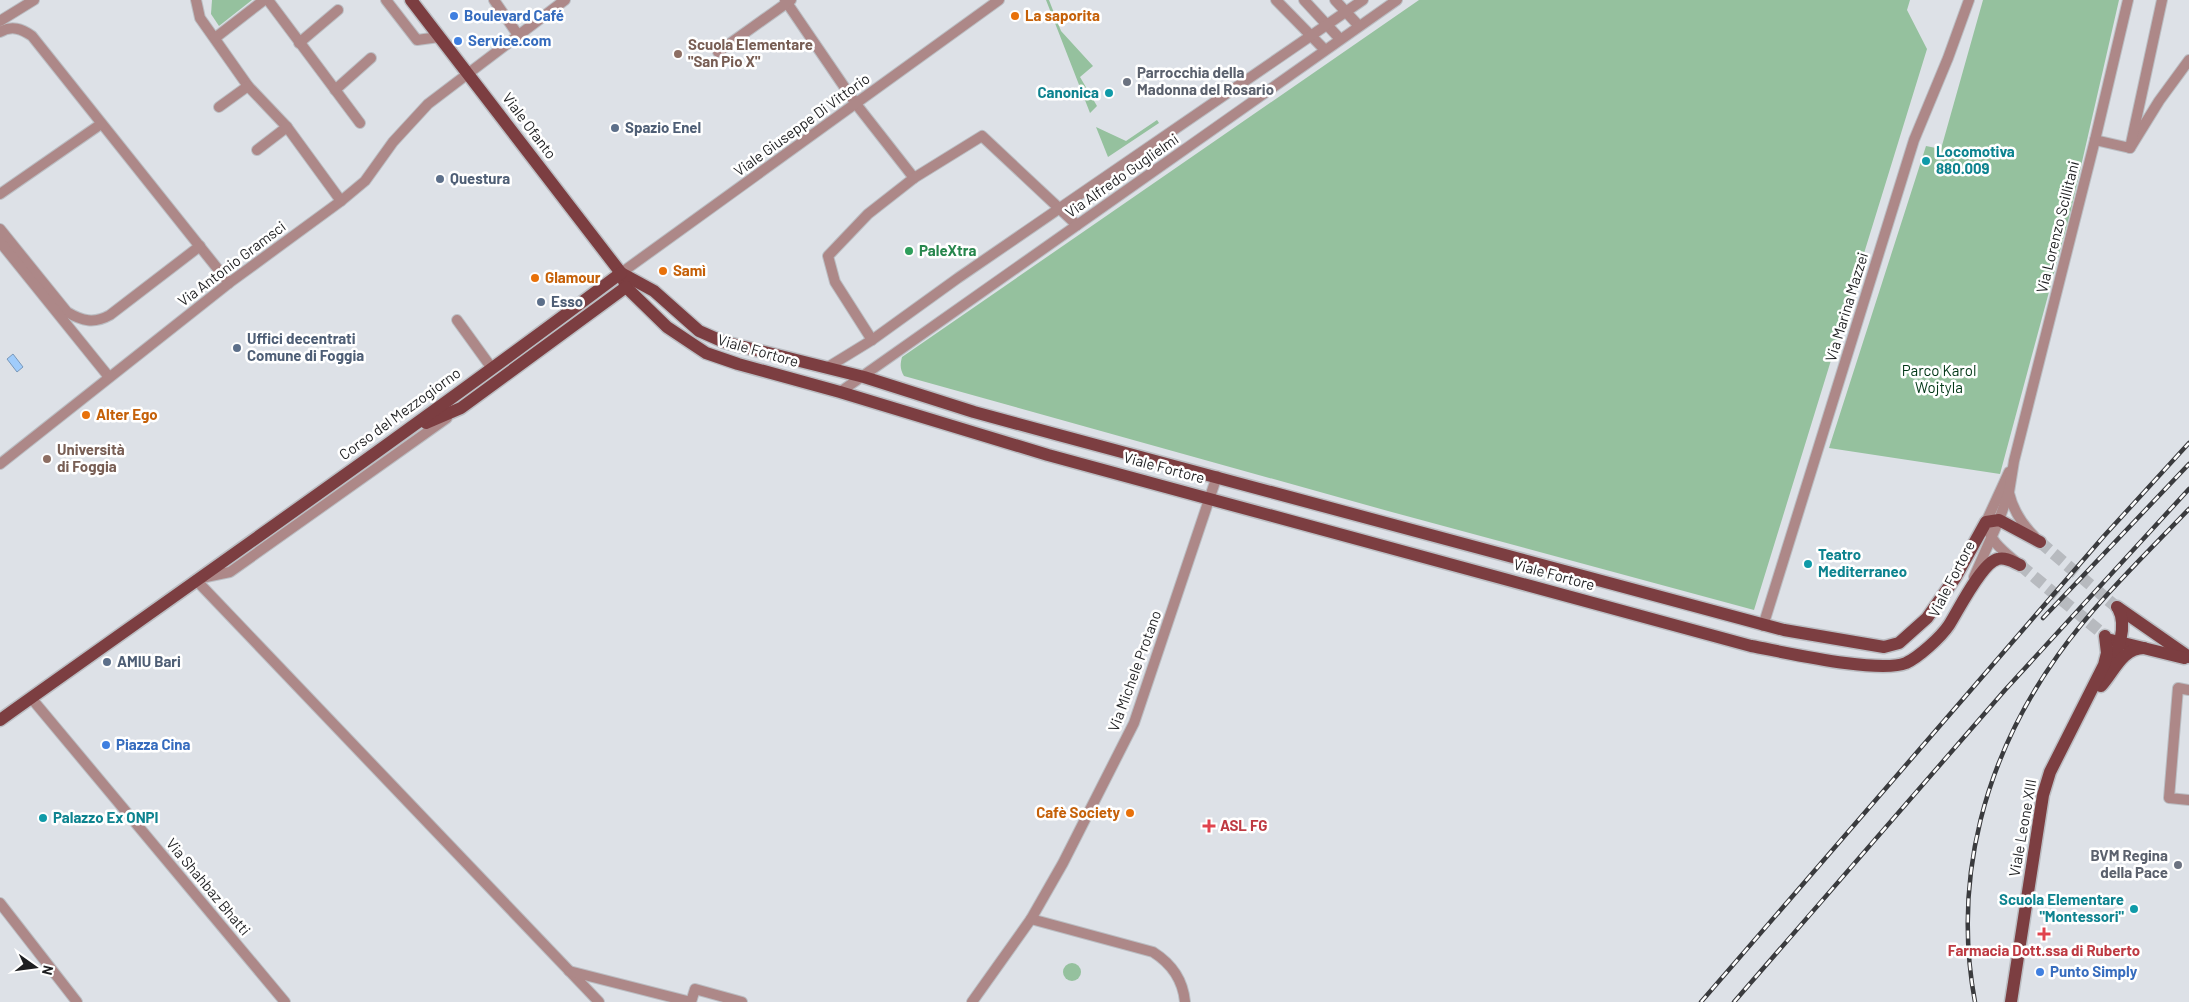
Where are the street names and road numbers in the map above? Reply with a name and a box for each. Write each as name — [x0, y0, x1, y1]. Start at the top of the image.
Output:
street label: Viale Giuseppe Di Vittorio — [730, 69, 873, 180]
street label: Viale Ofanto — [499, 89, 561, 162]
street label: Via Alfredo Guglielmi — [1061, 129, 1182, 221]
street label: Via Lorenzo Scillitani — [2032, 159, 2082, 295]
street label: Via Antonio Gramsci — [174, 217, 289, 310]
street label: Via Marina Mazzei — [1821, 250, 1871, 364]
street label: Viale Fortore — [716, 330, 801, 370]
street label: Corso del Mezzogiorno — [335, 363, 464, 463]
street label: Viale Fortore — [1122, 448, 1207, 487]
street label: Viale Fortore — [1924, 537, 1978, 620]
street label: Viale Fortore — [1512, 555, 1597, 594]
street label: Via Michele Protano — [1104, 608, 1164, 734]
street label: Viale Leone XIII — [2005, 778, 2039, 878]
street label: Via Shahbaz Bhatti — [163, 834, 255, 939]

